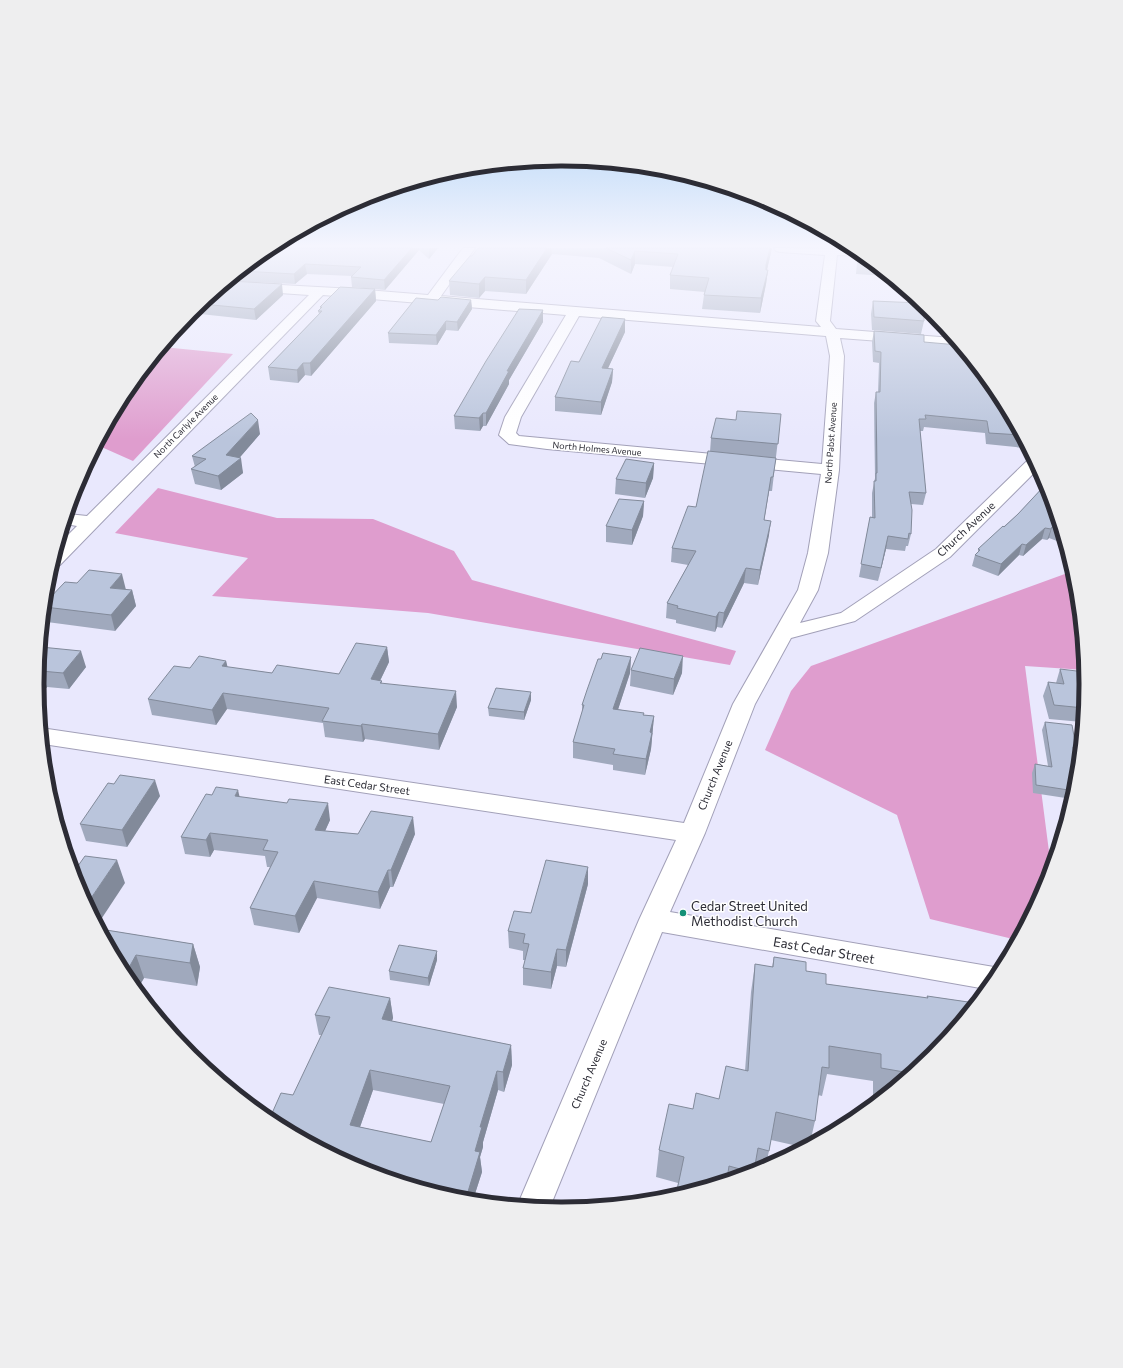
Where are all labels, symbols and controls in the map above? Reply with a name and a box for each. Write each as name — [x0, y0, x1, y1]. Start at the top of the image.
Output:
street label: North Carlyle Avenue — [151, 391, 220, 460]
street label: North Pabst Avenue — [822, 402, 839, 484]
street label: North Holmes Avenue — [552, 439, 642, 458]
street label: Church Avenue — [934, 498, 998, 559]
street label: Church Avenue — [695, 738, 735, 812]
street label: East Cedar Street — [323, 772, 411, 797]
place label: Cedar Street United Methodist Church — [691, 898, 808, 929]
marker: Cedar Street United Methodist Church — [678, 908, 688, 918]
street label: East Cedar Street — [772, 933, 876, 967]
street label: Church Avenue — [568, 1037, 609, 1111]

